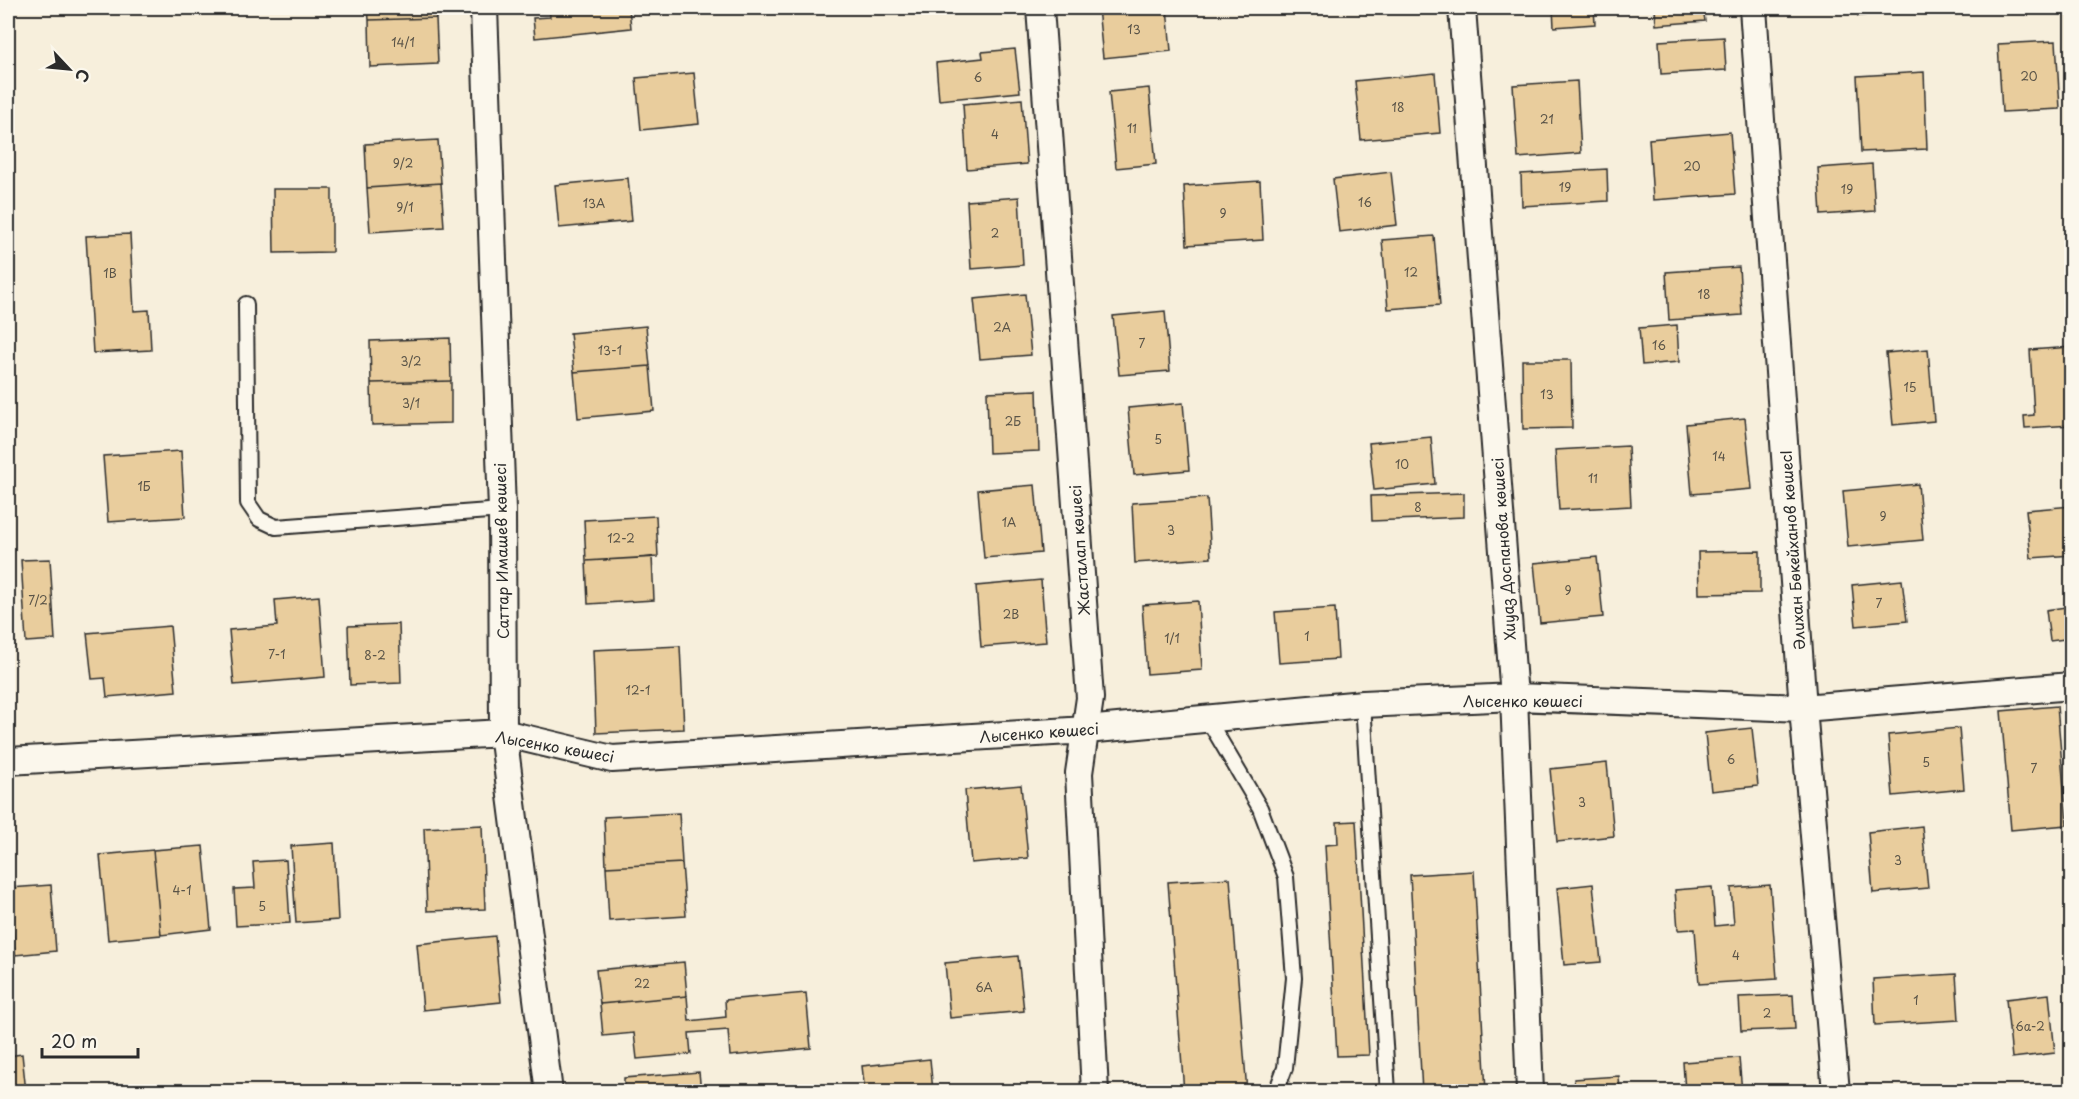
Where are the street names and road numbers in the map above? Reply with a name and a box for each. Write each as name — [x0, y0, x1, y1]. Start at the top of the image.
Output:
street label: Әлихан Бөкейханов көшесI — [1774, 449, 1810, 651]
street label: Хиуаз Доспанова көшесі — [1485, 457, 1521, 641]
street label: Саттар Имашев көшесі — [488, 463, 514, 639]
street label: Жасталап көшесі — [1063, 484, 1095, 617]
street label: Лысенко көшесі — [1463, 689, 1583, 712]
street label: Лысенко көшесі — [978, 716, 1100, 748]
street label: Лысенко көшесі — [494, 724, 616, 768]

